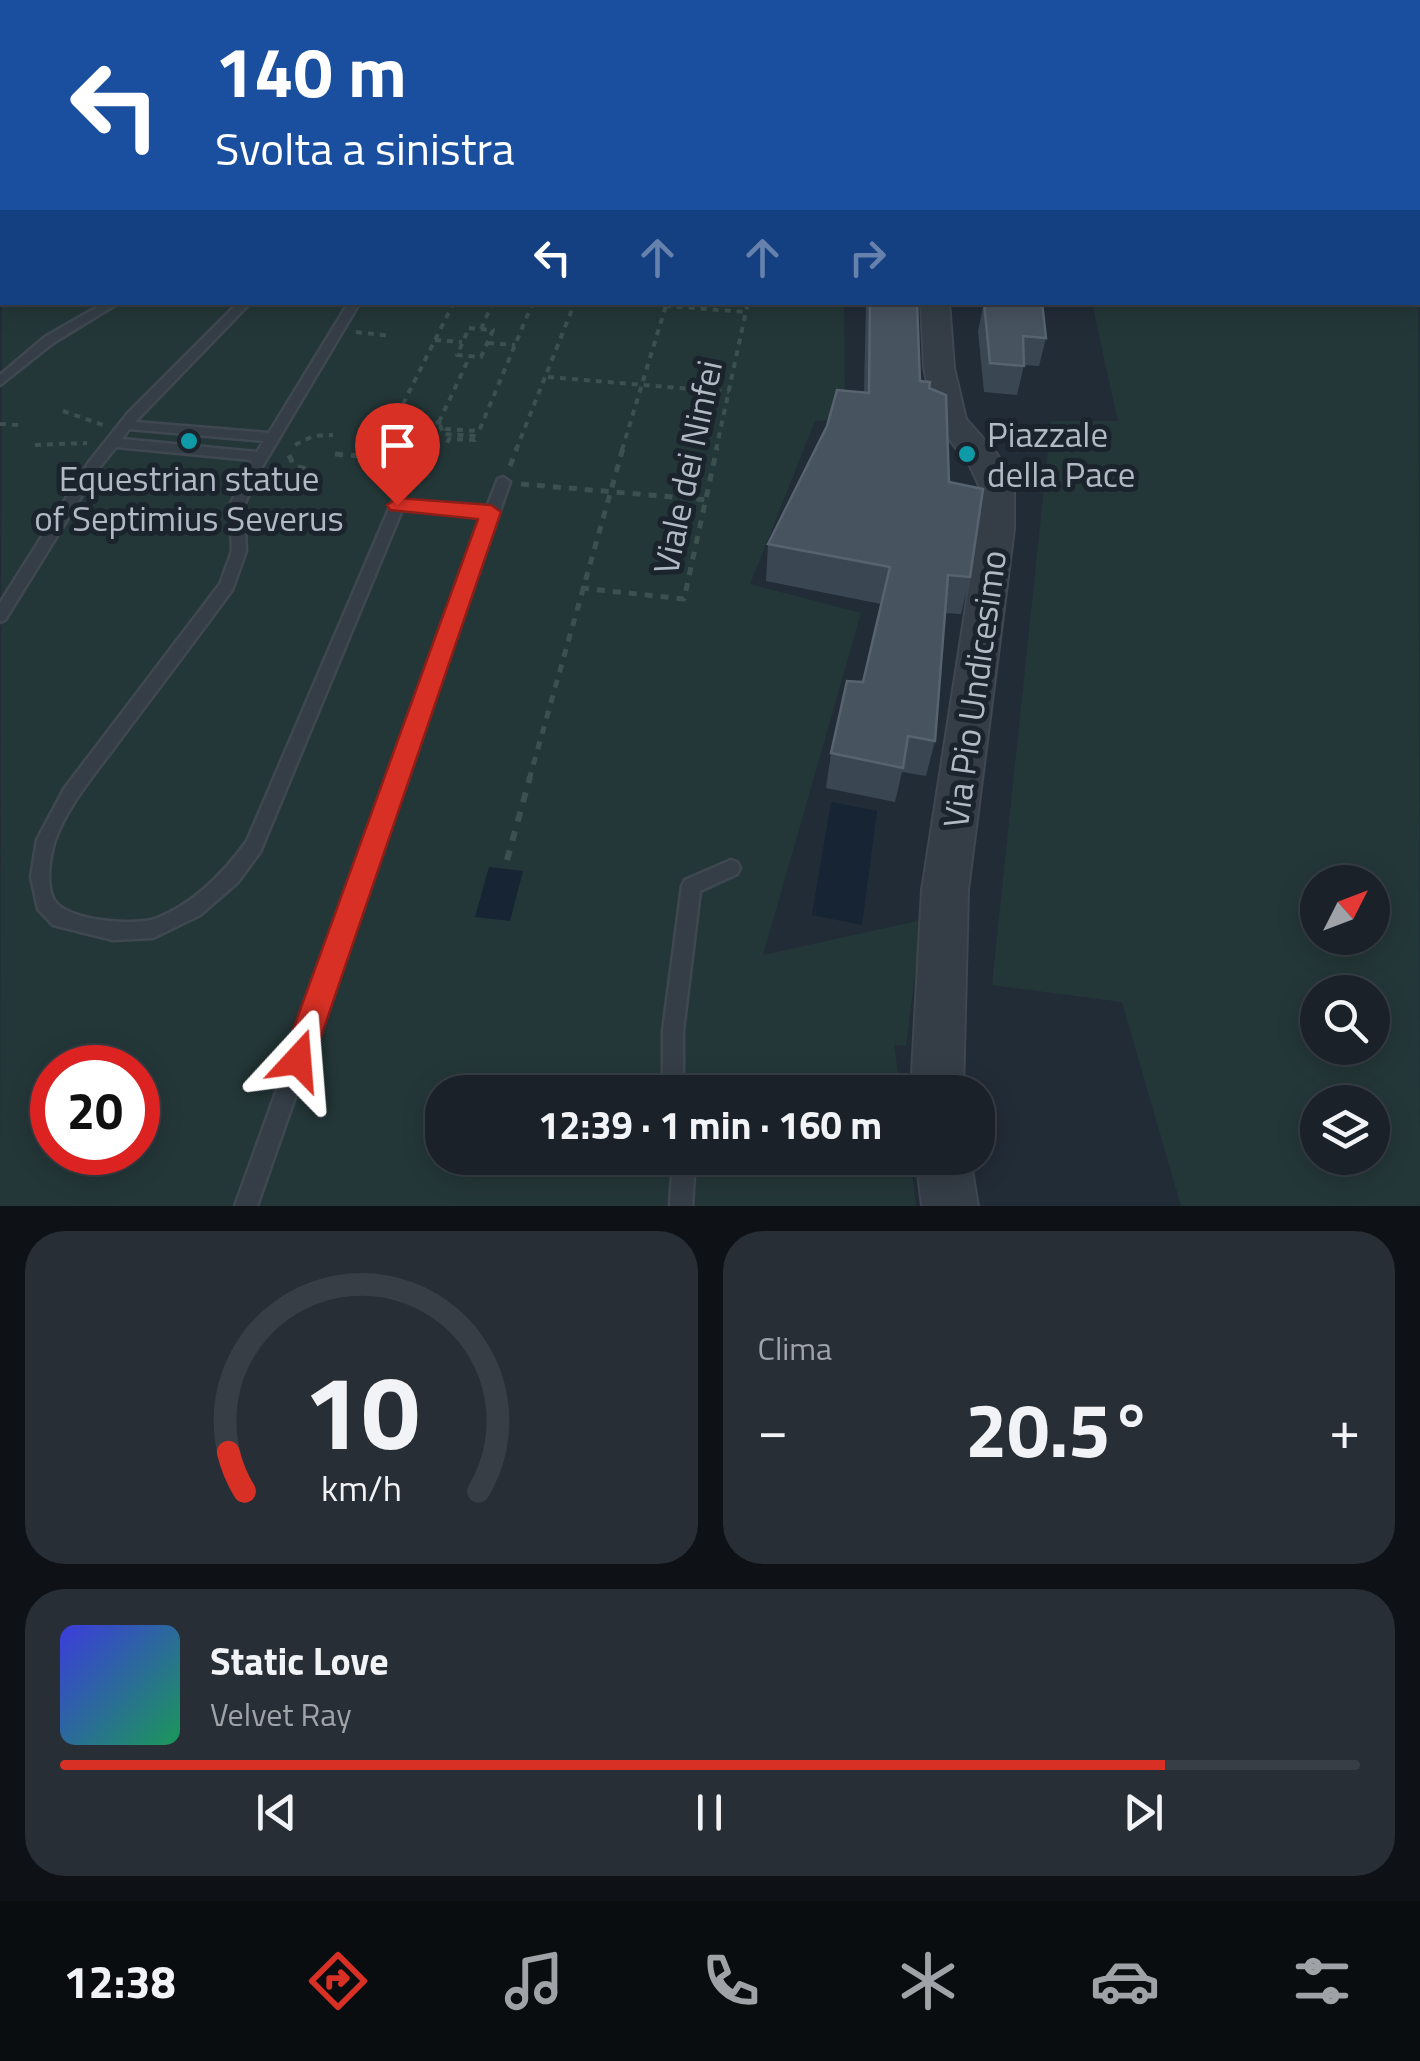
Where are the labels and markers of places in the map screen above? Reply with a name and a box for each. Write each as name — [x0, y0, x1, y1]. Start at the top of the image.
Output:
pin — [355, 403, 440, 506]
place label: Piazzale della Pace — [987, 407, 1135, 501]
marker: Equestrian statue of Septimius Severus — [178, 430, 200, 452]
marker: Piazzale della Pace — [956, 443, 978, 465]
place label: Equestrian statue of Septimius Severus — [34, 451, 344, 545]

